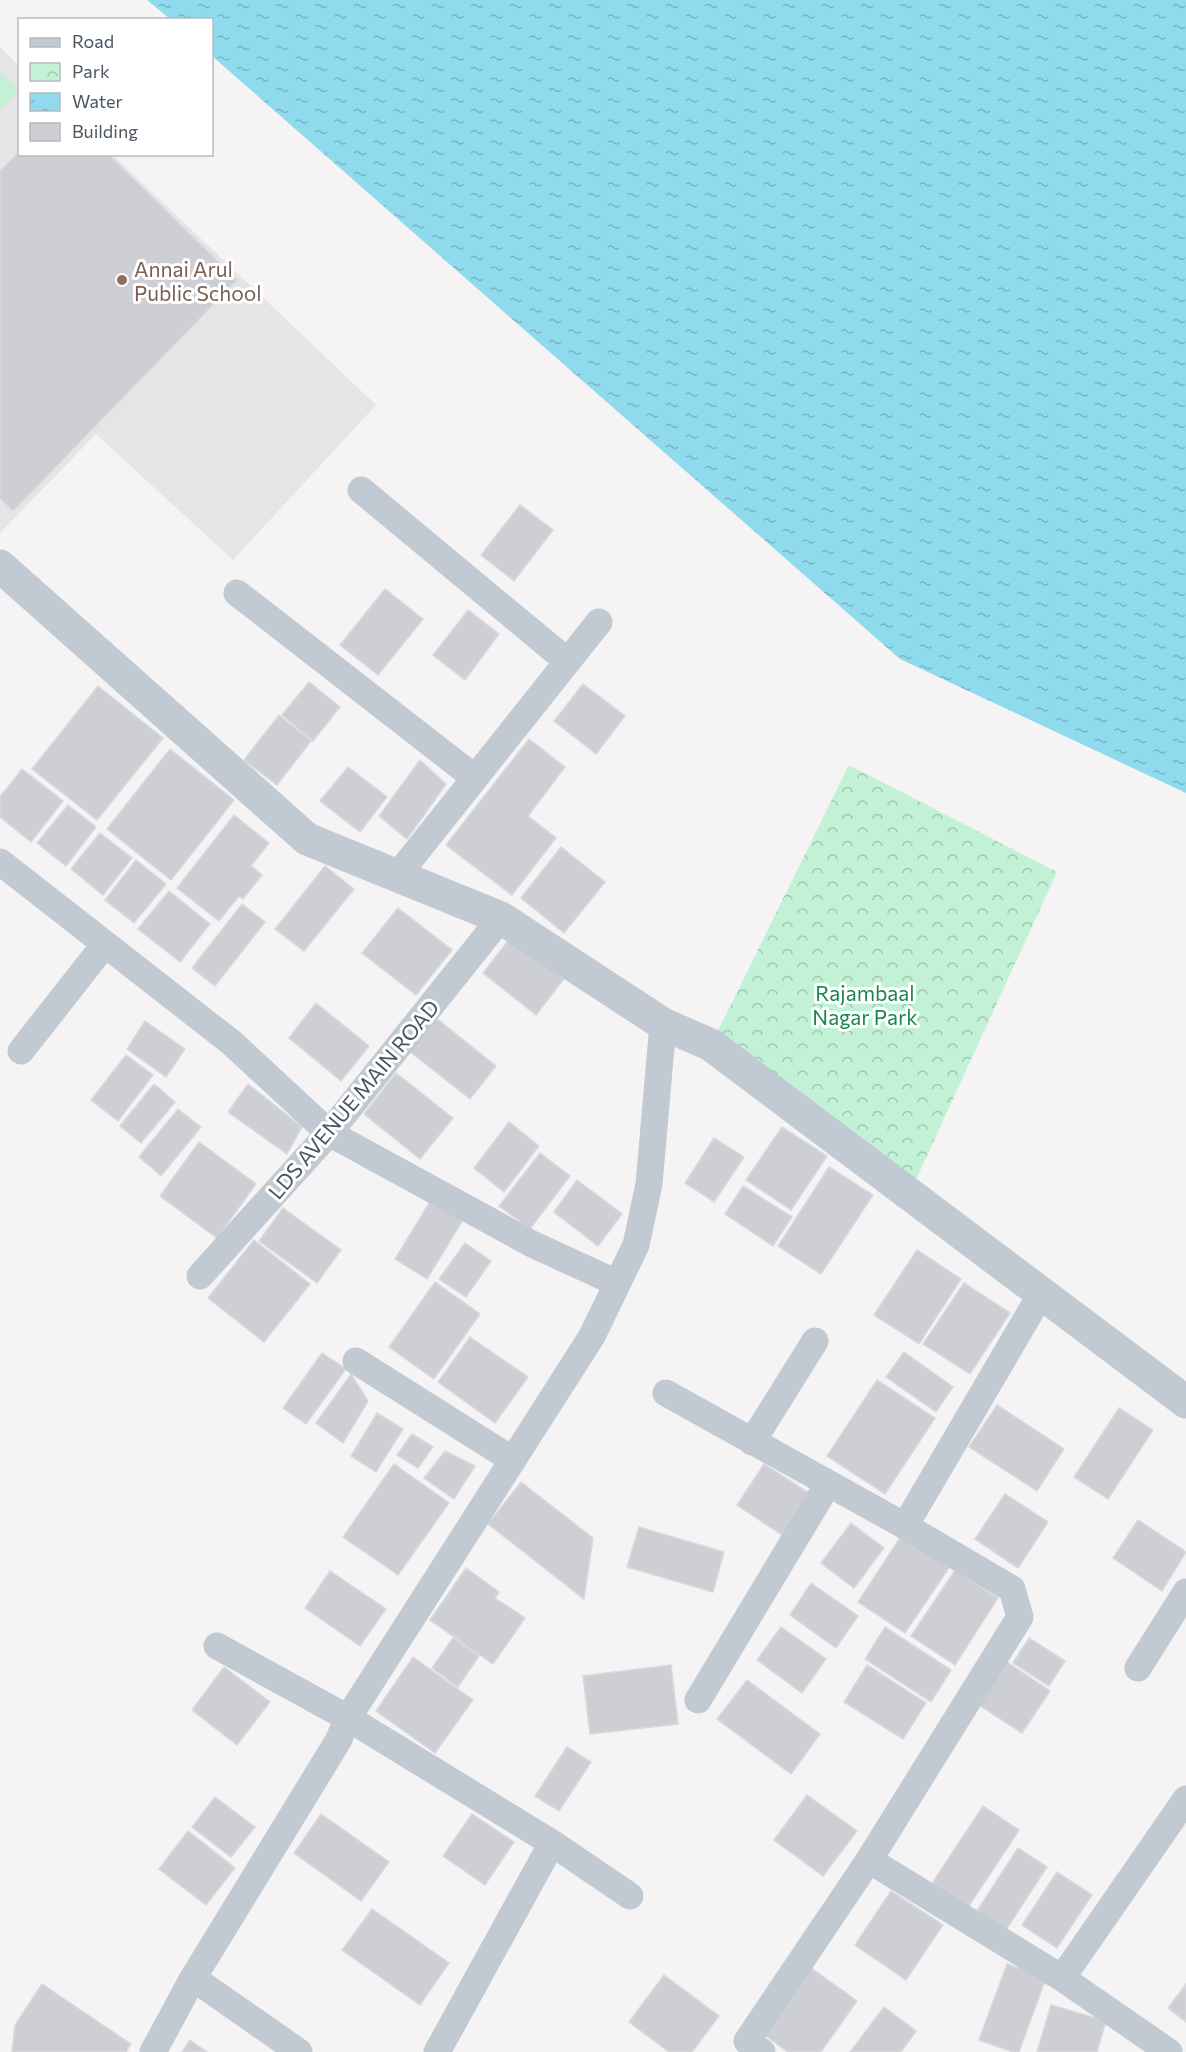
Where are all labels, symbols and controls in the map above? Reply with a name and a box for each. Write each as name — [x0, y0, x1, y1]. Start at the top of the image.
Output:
legend — [18, 18, 213, 156]
text: Road — [72, 30, 114, 52]
text: Park — [72, 60, 110, 82]
text: Water — [72, 90, 123, 112]
text: Building — [72, 120, 138, 142]
place label: Annai Arul Public School — [134, 256, 262, 305]
marker: Annai Arul Public School — [115, 273, 129, 287]
park label: Rajambaal Nagar Park — [812, 980, 918, 1029]
street label: LDS AVENUE MAIN ROAD — [262, 994, 444, 1204]

